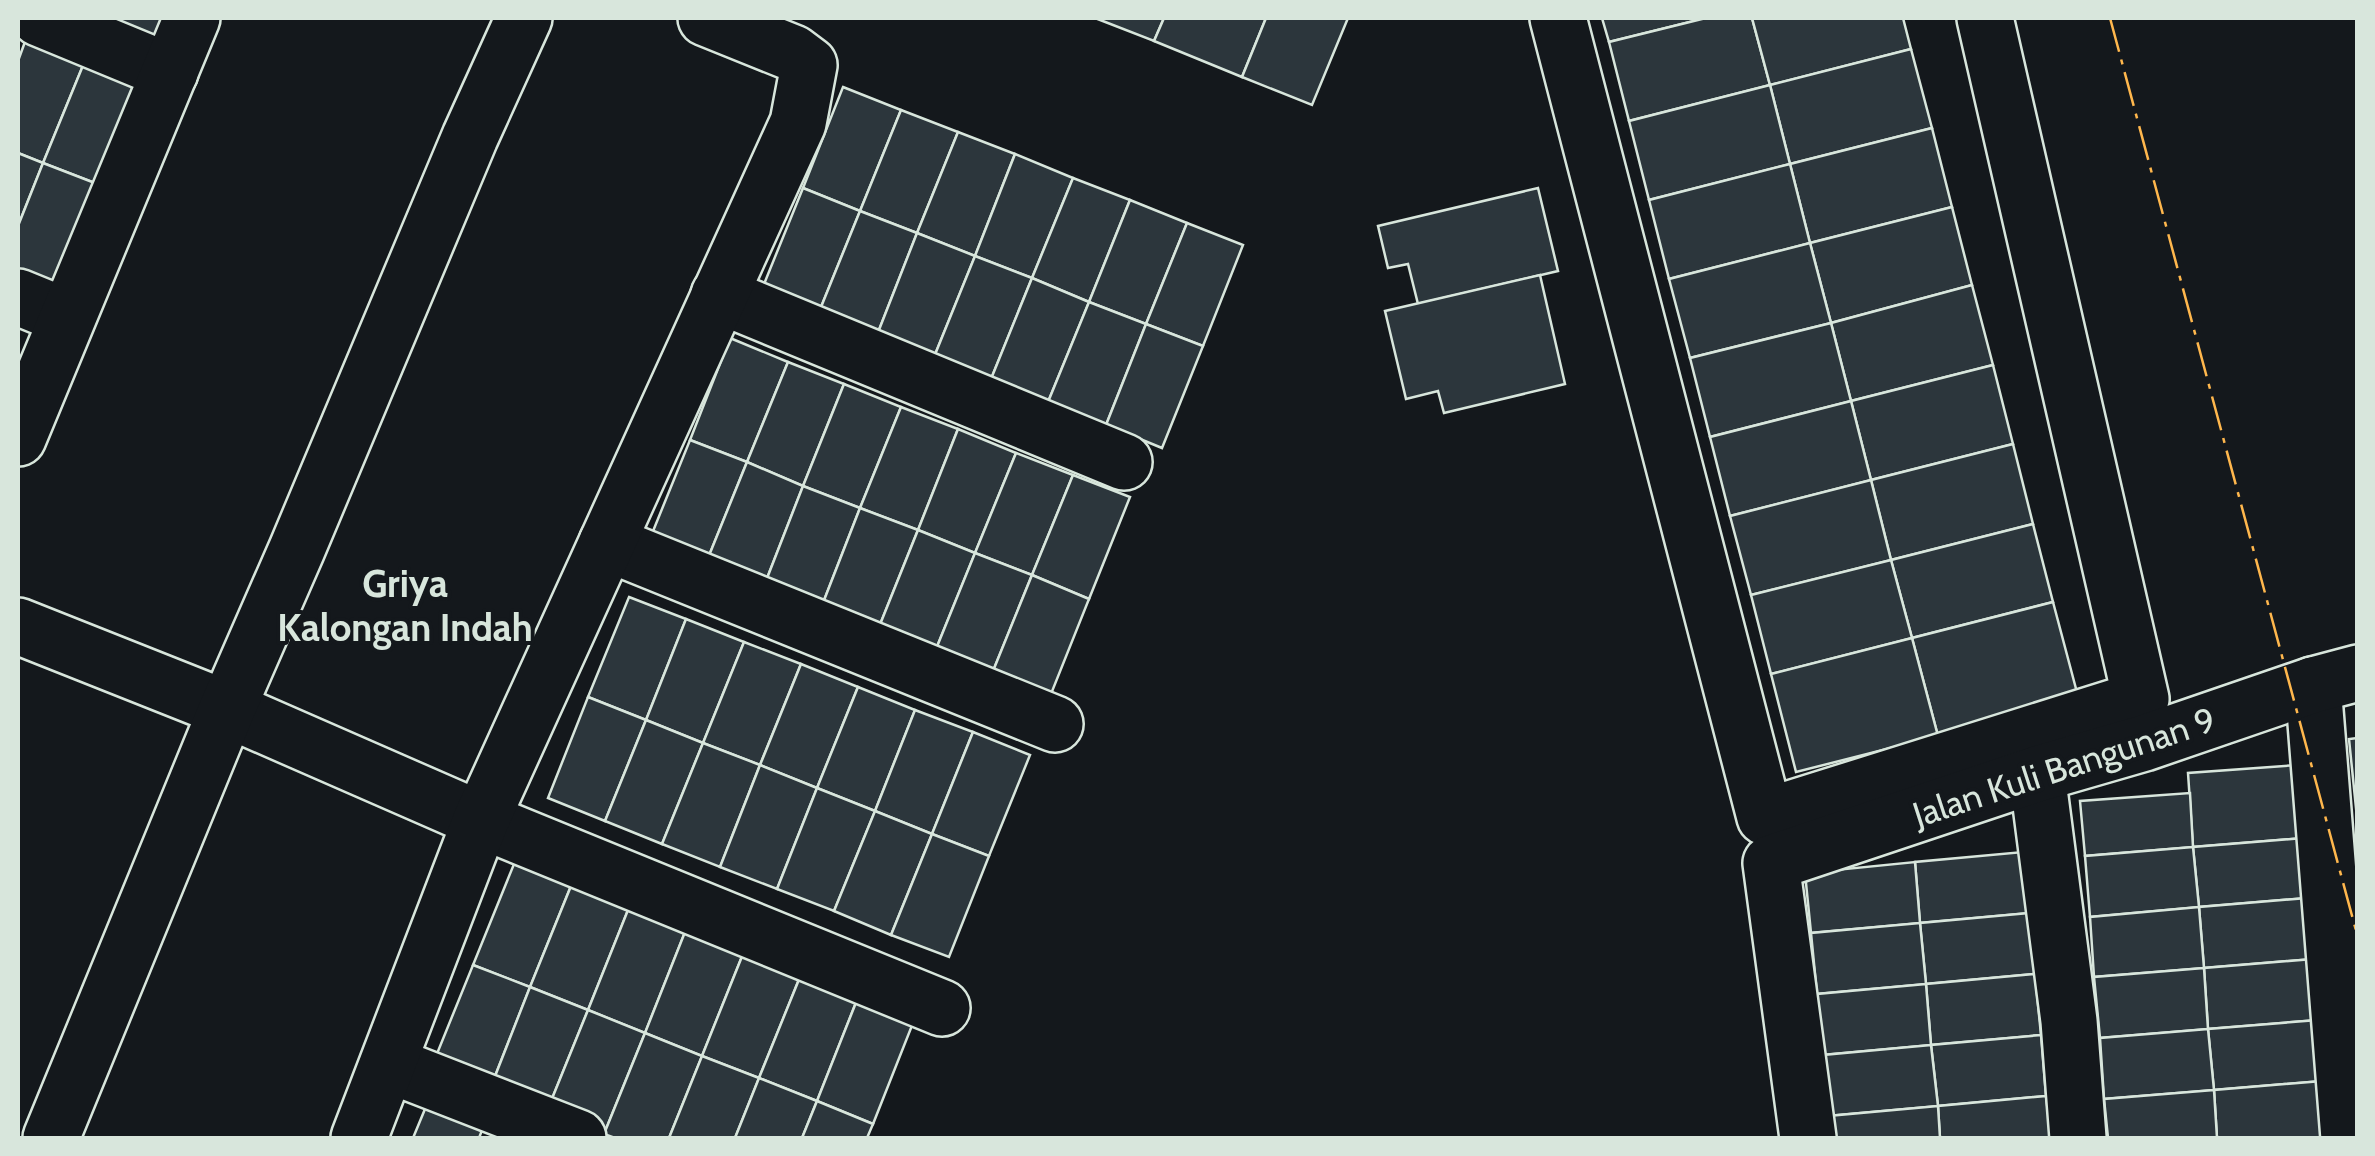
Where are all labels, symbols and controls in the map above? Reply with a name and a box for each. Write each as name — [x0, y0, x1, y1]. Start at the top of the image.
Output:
district label: Griya Kalongan Indah — [277, 560, 533, 651]
street label: Jalan Kuli Bangunan 9 — [1906, 698, 2221, 836]

